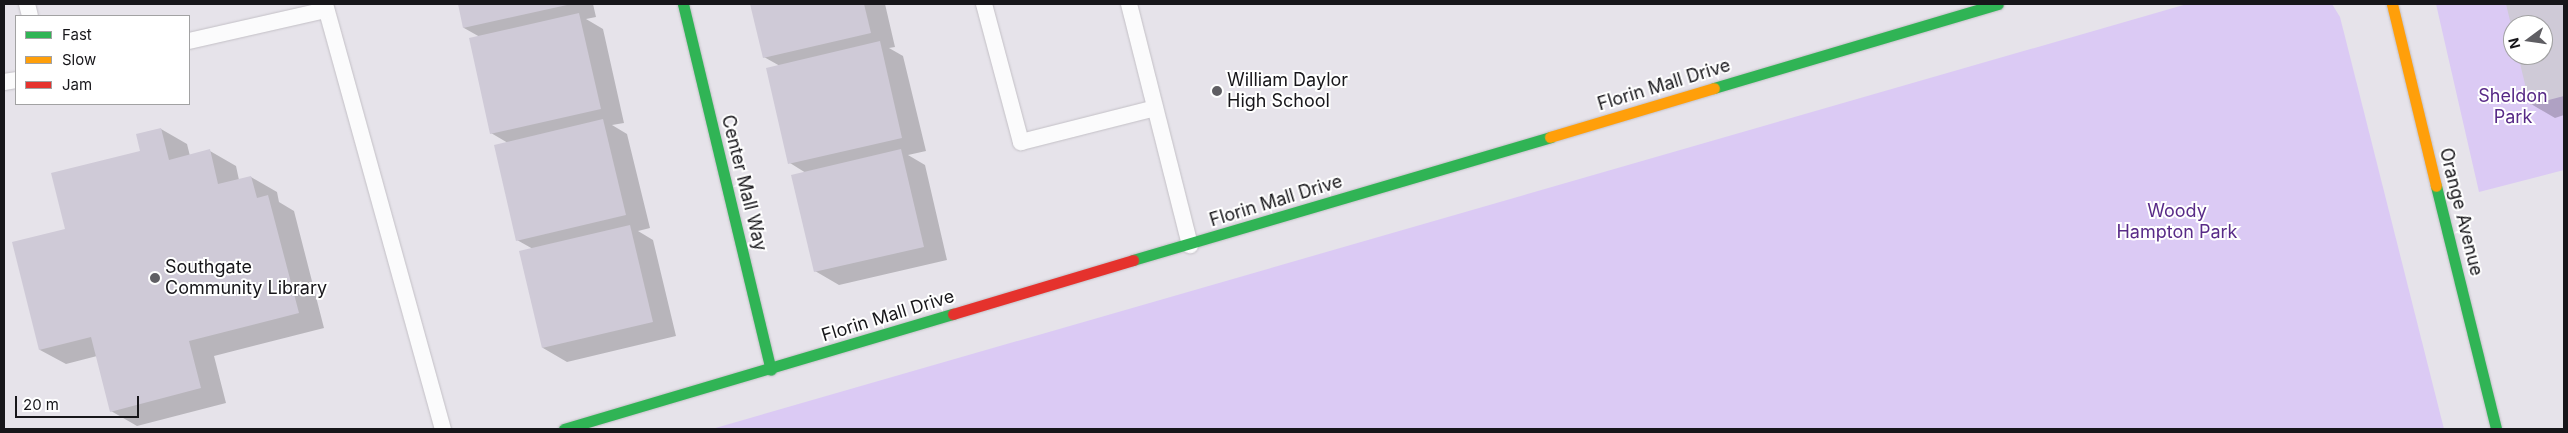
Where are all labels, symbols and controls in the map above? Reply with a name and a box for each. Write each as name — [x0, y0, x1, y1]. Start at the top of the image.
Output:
legend — [15, 15, 190, 105]
north arrow — [2503, 15, 2553, 65]
text: Fast — [62, 25, 92, 44]
text: N — [2504, 36, 2523, 51]
text: Slow — [62, 50, 96, 69]
street label: Florin Mall Drive — [1595, 55, 1733, 115]
place label: William Daylor High School — [1227, 70, 1348, 112]
text: Jam — [62, 75, 92, 94]
marker: William Daylor High School — [1211, 85, 1223, 97]
park label: Sheldon Park — [2478, 86, 2548, 128]
street label: Center Mall Way — [717, 113, 771, 253]
street label: Orange Avenue — [2435, 146, 2487, 278]
street label: Florin Mall Drive — [1207, 171, 1345, 231]
park label: Woody Hampton Park — [2116, 201, 2238, 243]
place label: Southgate Community Library — [165, 257, 327, 300]
marker: Southgate Community Library — [149, 272, 161, 284]
street label: Florin Mall Drive — [819, 286, 957, 346]
scale bar — [18, 386, 141, 418]
text: 20 m — [23, 395, 59, 414]

